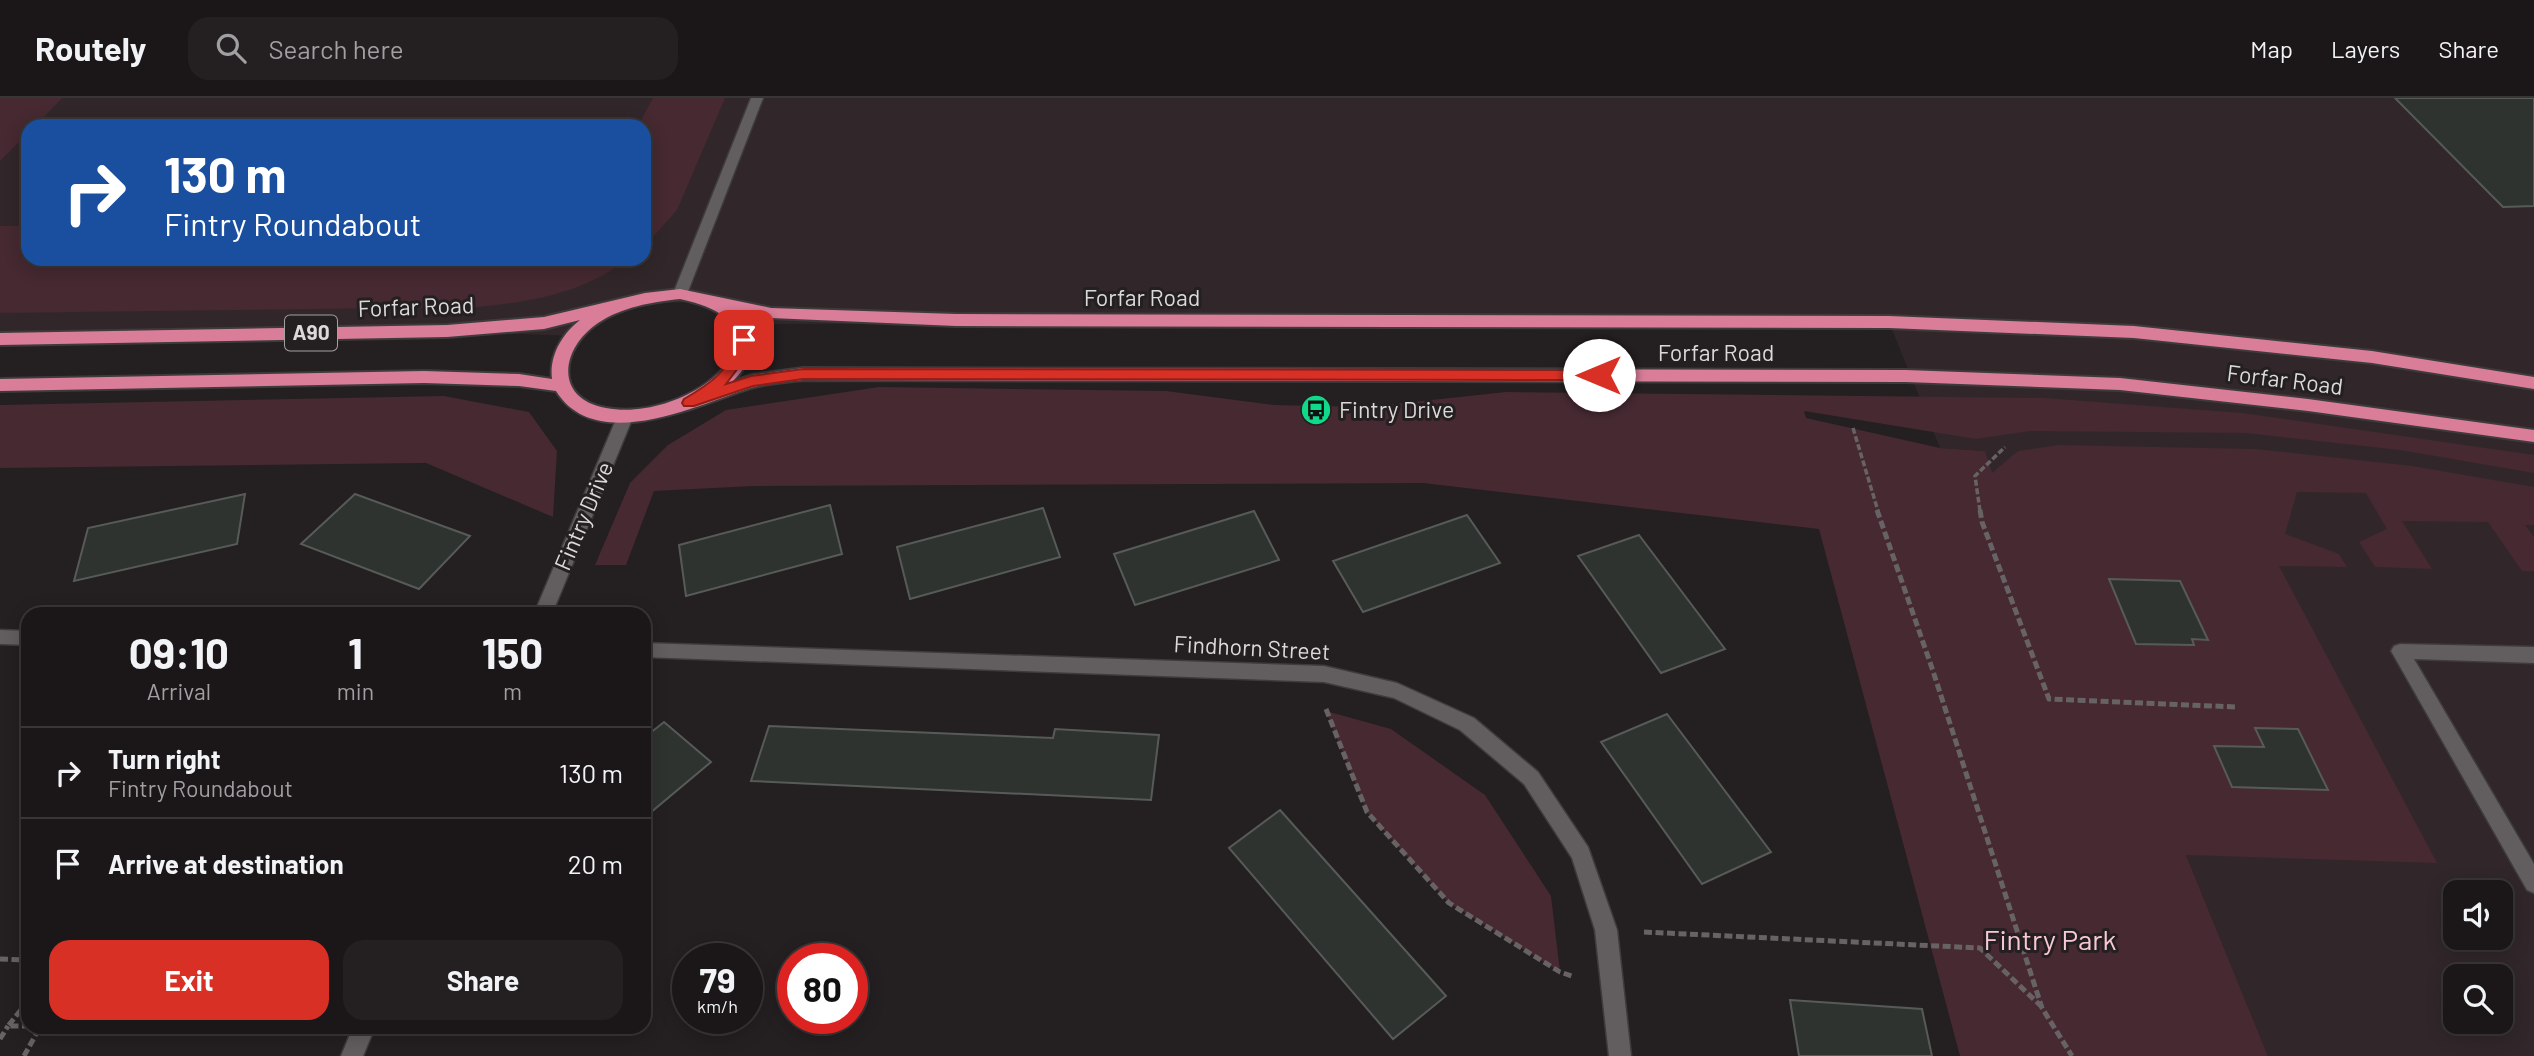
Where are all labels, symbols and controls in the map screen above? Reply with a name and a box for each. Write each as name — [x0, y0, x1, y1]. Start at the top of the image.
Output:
search box — [188, 17, 678, 80]
text: Routely — [35, 28, 146, 68]
icon: search — [212, 29, 250, 67]
text: Search here — [268, 33, 404, 64]
text: Map — [2250, 34, 2293, 63]
text: Layers — [2331, 34, 2400, 63]
text: Share — [2438, 34, 2499, 63]
text: 130 m — [164, 144, 286, 203]
icon: right — [49, 147, 140, 238]
text: Fintry Roundabout — [164, 204, 421, 242]
street label: Forfar Road — [1084, 283, 1200, 311]
street label: Forfar Road — [357, 290, 475, 322]
pin — [714, 310, 774, 370]
road number: A90 — [285, 316, 337, 350]
icon: arrive — [725, 321, 763, 359]
position arrow — [1562, 338, 1636, 412]
street label: Forfar Road — [1658, 338, 1774, 366]
street label: Forfar Road — [2225, 358, 2345, 400]
bus stop icon: Fintry Drive — [1299, 393, 1333, 427]
place label: Fintry Drive — [1339, 395, 1454, 423]
street label: Fintry Drive — [548, 457, 618, 574]
text: 09:10 — [129, 627, 229, 677]
text: 1 — [348, 627, 363, 677]
text: 150 — [482, 627, 543, 677]
street label: Findhorn Street — [1173, 629, 1331, 665]
text: Arrival — [147, 677, 211, 705]
text: min — [337, 677, 374, 705]
text: m — [503, 677, 522, 705]
text: Turn right — [108, 743, 221, 774]
icon: right — [49, 754, 87, 792]
text: 130 m — [559, 757, 623, 788]
text: Fintry Roundabout — [108, 774, 293, 802]
icon: arrive — [49, 845, 87, 883]
text: Arrive at destination — [108, 848, 344, 879]
text: 20 m — [568, 848, 623, 879]
map controls — [2443, 880, 2513, 1034]
button: sound — [2443, 880, 2513, 950]
park label: Fintry Park — [1984, 922, 2116, 956]
button: Exit — [49, 940, 329, 1020]
button: Share — [343, 940, 623, 1020]
speed limit sign: 80 — [777, 943, 868, 1034]
text: 79 — [700, 958, 735, 1000]
button: search — [2443, 964, 2513, 1034]
text: km/h — [697, 995, 738, 1017]

